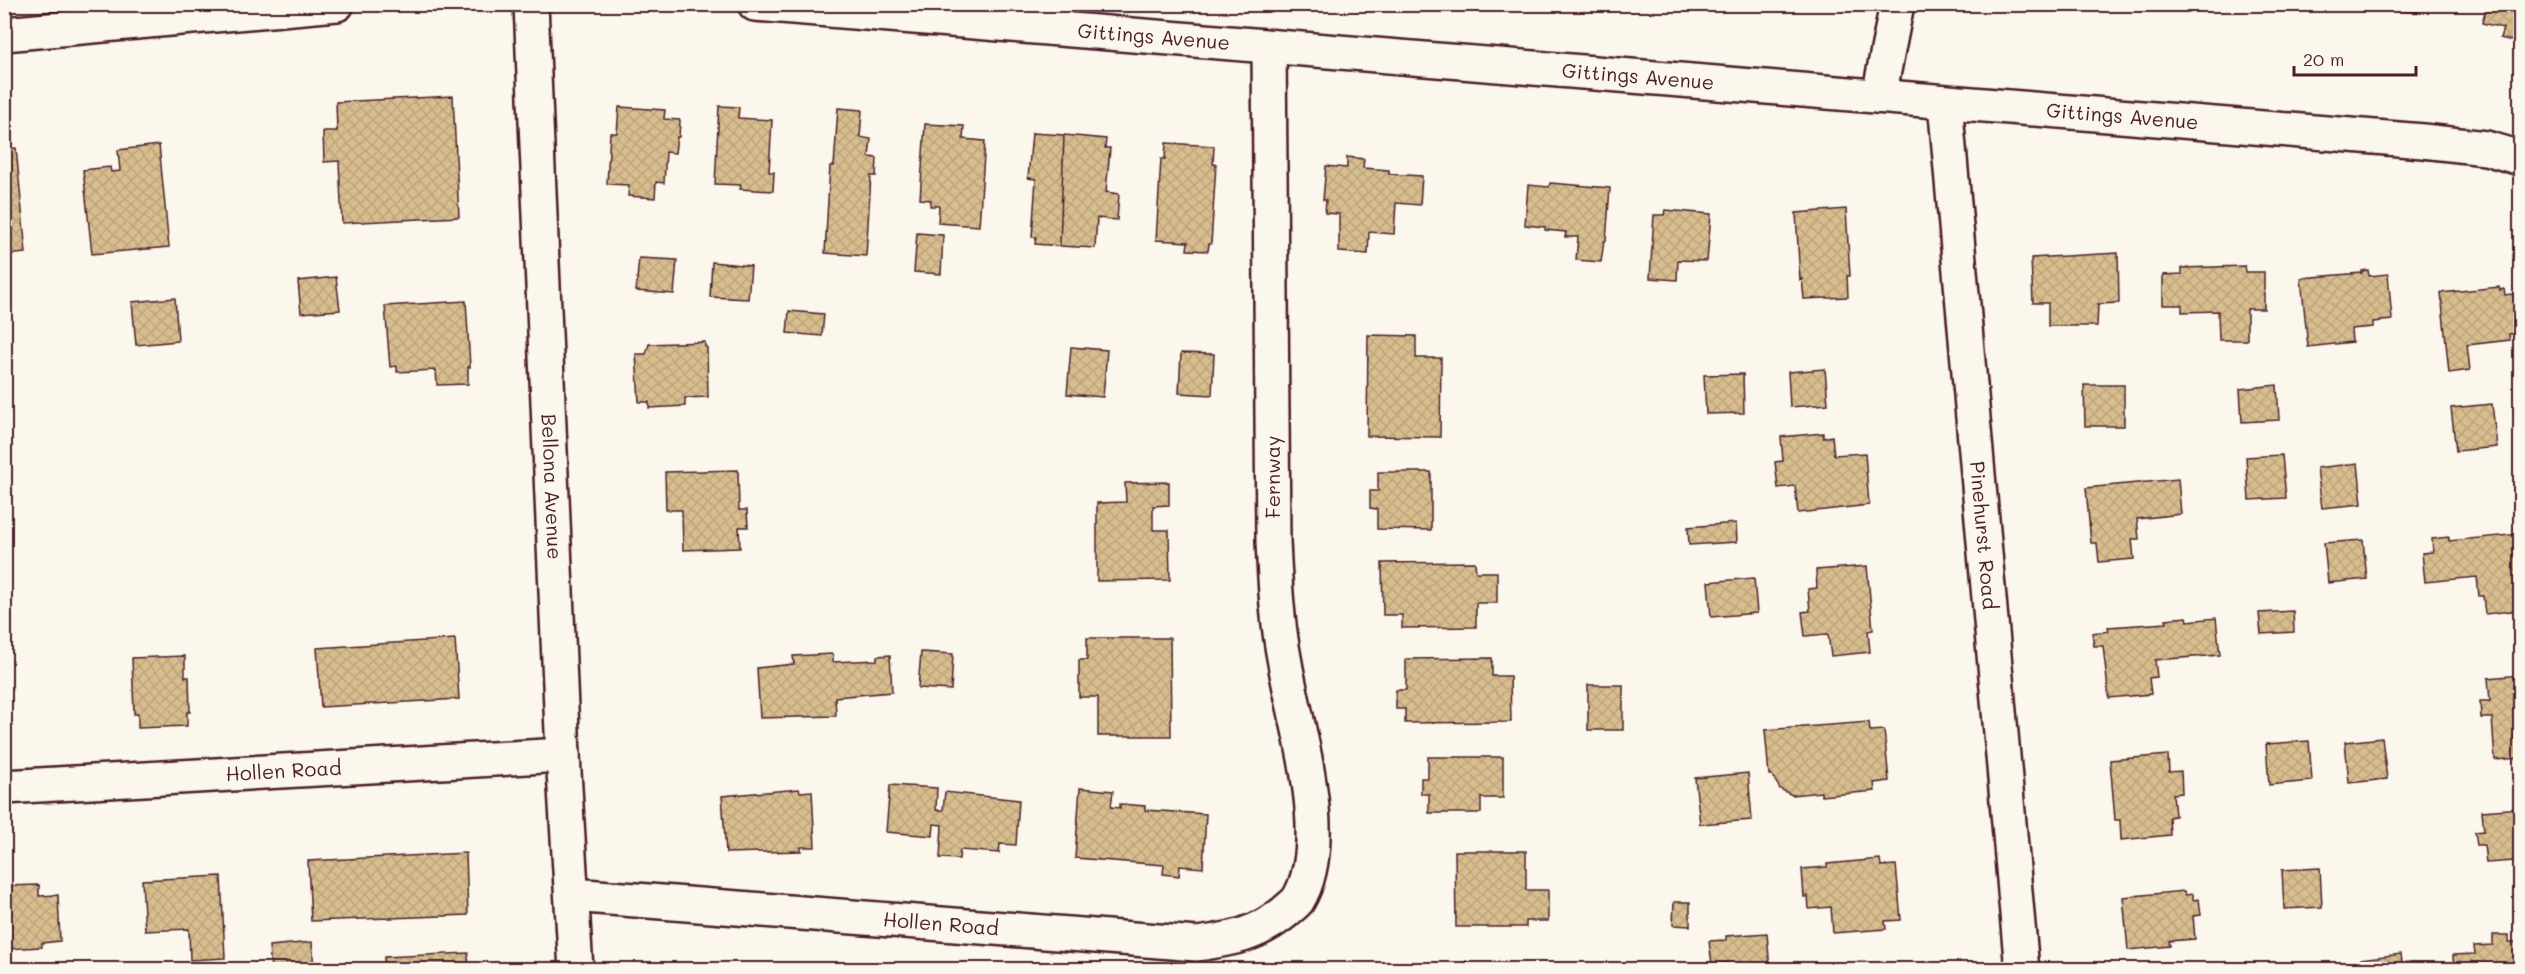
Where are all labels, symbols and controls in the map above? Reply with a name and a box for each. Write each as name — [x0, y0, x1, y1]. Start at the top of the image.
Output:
street label: Gittings Avenue — [1077, 17, 1231, 55]
scale bar — [2294, 39, 2416, 77]
text: 20 m — [2303, 47, 2344, 71]
street label: Gittings Avenue — [1561, 56, 1715, 95]
street label: Gittings Avenue — [2045, 96, 2200, 135]
street label: Bellona Avenue — [536, 413, 569, 560]
street label: Fernway — [1259, 435, 1285, 519]
street label: Pinehurst Road — [1965, 460, 2004, 611]
street label: Hollen Road — [225, 754, 342, 786]
street label: Hollen Road — [882, 905, 1000, 940]

